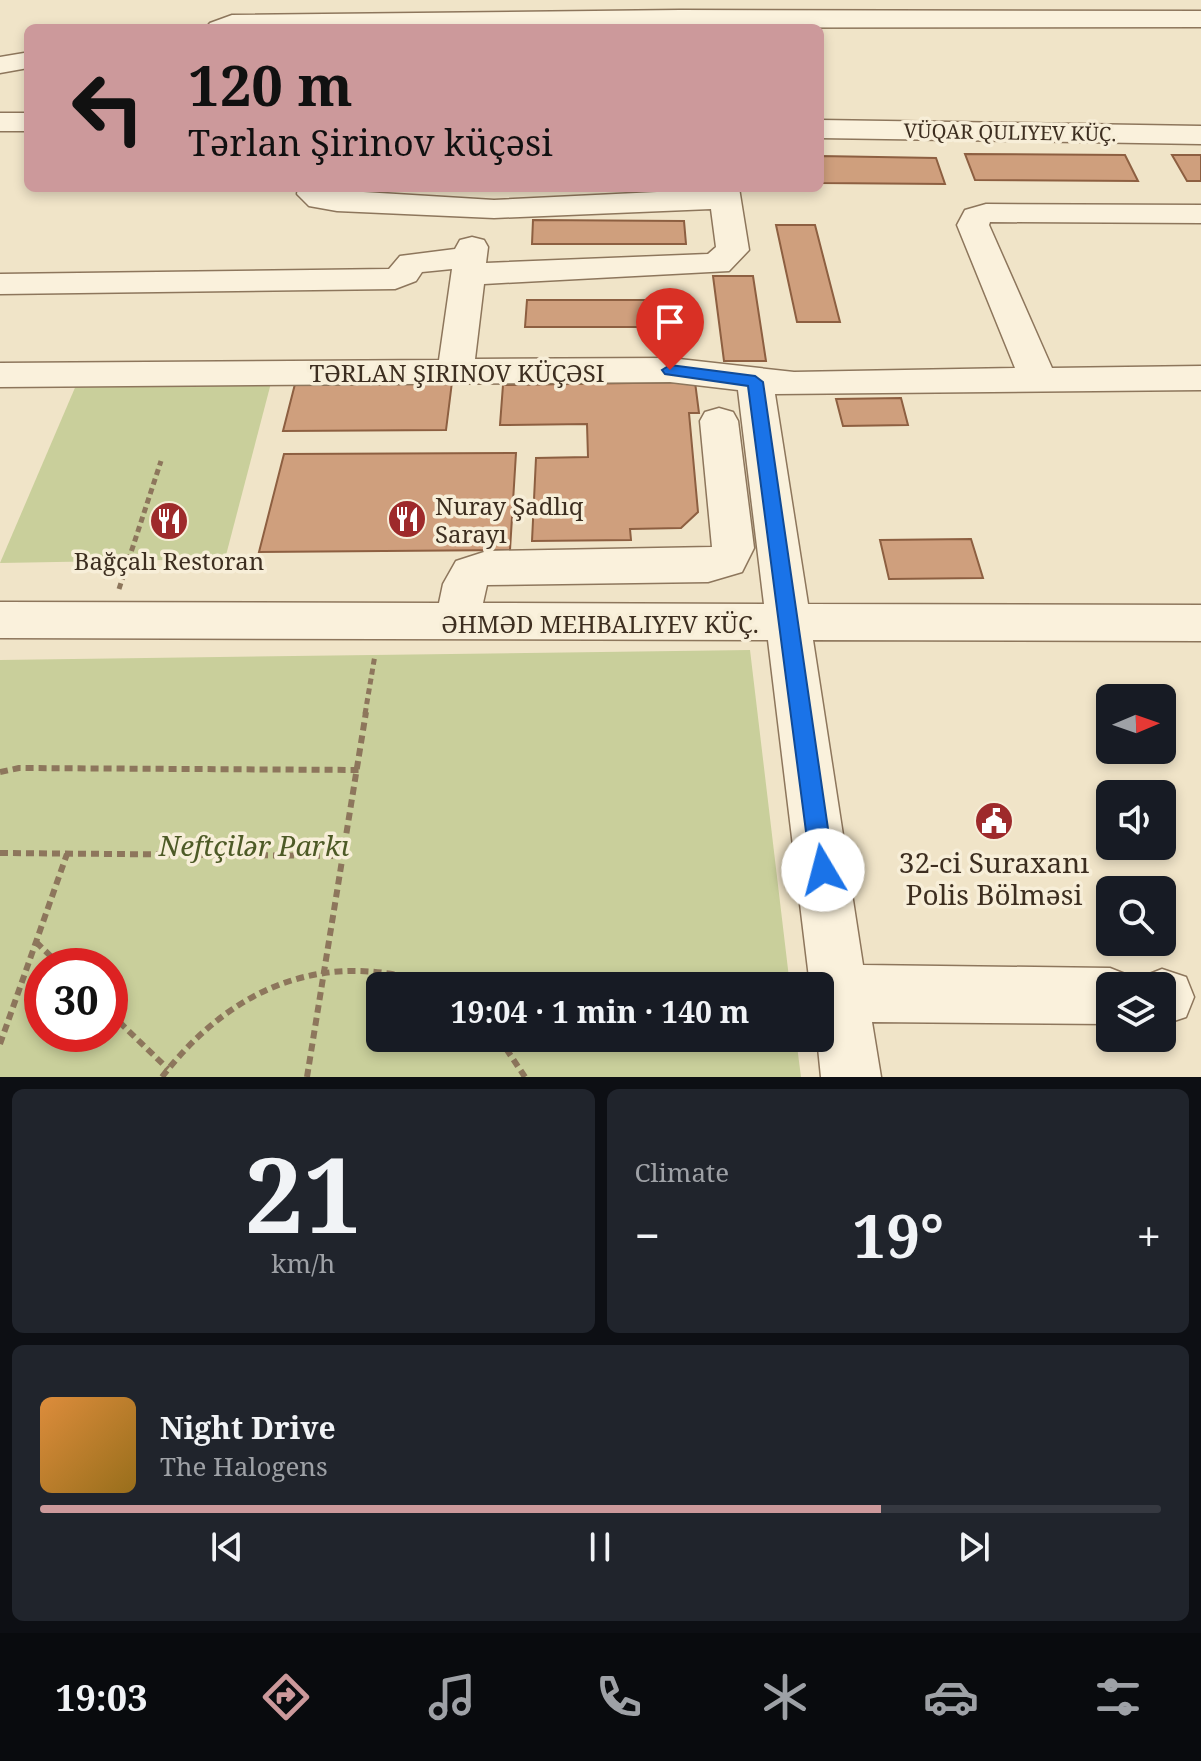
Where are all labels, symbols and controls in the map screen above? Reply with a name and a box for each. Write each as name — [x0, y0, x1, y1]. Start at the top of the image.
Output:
text: 120 m — [188, 46, 353, 122]
icon: left — [56, 56, 160, 160]
street label: VÜQAR QULIYEV KÜÇ. — [903, 117, 1117, 147]
text: Tərlan Şirinov küçəsi — [188, 118, 553, 167]
pin — [636, 288, 704, 370]
icon: arrive — [648, 300, 692, 344]
street label: TƏRLAN ŞIRINOV KÜÇƏSI — [309, 356, 605, 389]
place label: Nuray Şadlıq Sarayı — [435, 489, 584, 550]
restaurant icon: Nuray Şadlıq Sarayı — [386, 498, 428, 540]
restaurant icon: Bağçalı Restoran — [148, 500, 190, 542]
place label: Bağçalı Restoran — [74, 544, 264, 577]
street label: ƏHMƏD MEHBALIYEV KÜÇ. — [441, 607, 759, 640]
north arrow — [1096, 684, 1176, 764]
map controls — [1096, 684, 1176, 1052]
button: sound — [1096, 780, 1176, 860]
public building icon: 32-ci Suraxanı Polis Bölməsi — [973, 800, 1015, 842]
park label: Neftçilər Parkı — [158, 826, 350, 864]
position arrow — [781, 828, 865, 912]
place label: 32-ci Suraxanı Polis Bölməsi — [899, 843, 1089, 913]
button: search — [1096, 876, 1176, 956]
speed limit sign: 30 — [24, 948, 128, 1052]
button: layers — [1096, 972, 1176, 1052]
text: 19:04 · 1 min · 140 m — [451, 991, 749, 1032]
text: 21 — [244, 1122, 362, 1263]
text: Climate — [635, 1154, 729, 1190]
text: 19° — [852, 1194, 944, 1276]
text: − — [635, 1205, 660, 1265]
text: + — [1136, 1205, 1161, 1265]
text: km/h — [271, 1245, 335, 1281]
text: Night Drive — [160, 1407, 336, 1448]
text: The Halogens — [160, 1448, 328, 1484]
icon: previous — [205, 1525, 249, 1569]
icon: pause — [578, 1525, 622, 1569]
icon: next — [952, 1525, 996, 1569]
icon: directions — [258, 1669, 314, 1725]
icon: music — [424, 1669, 480, 1725]
icon: phone — [591, 1669, 647, 1725]
icon: climate — [757, 1669, 813, 1725]
icon: car — [923, 1669, 979, 1725]
icon: filters — [1090, 1669, 1146, 1725]
text: 19:03 — [55, 1673, 148, 1722]

